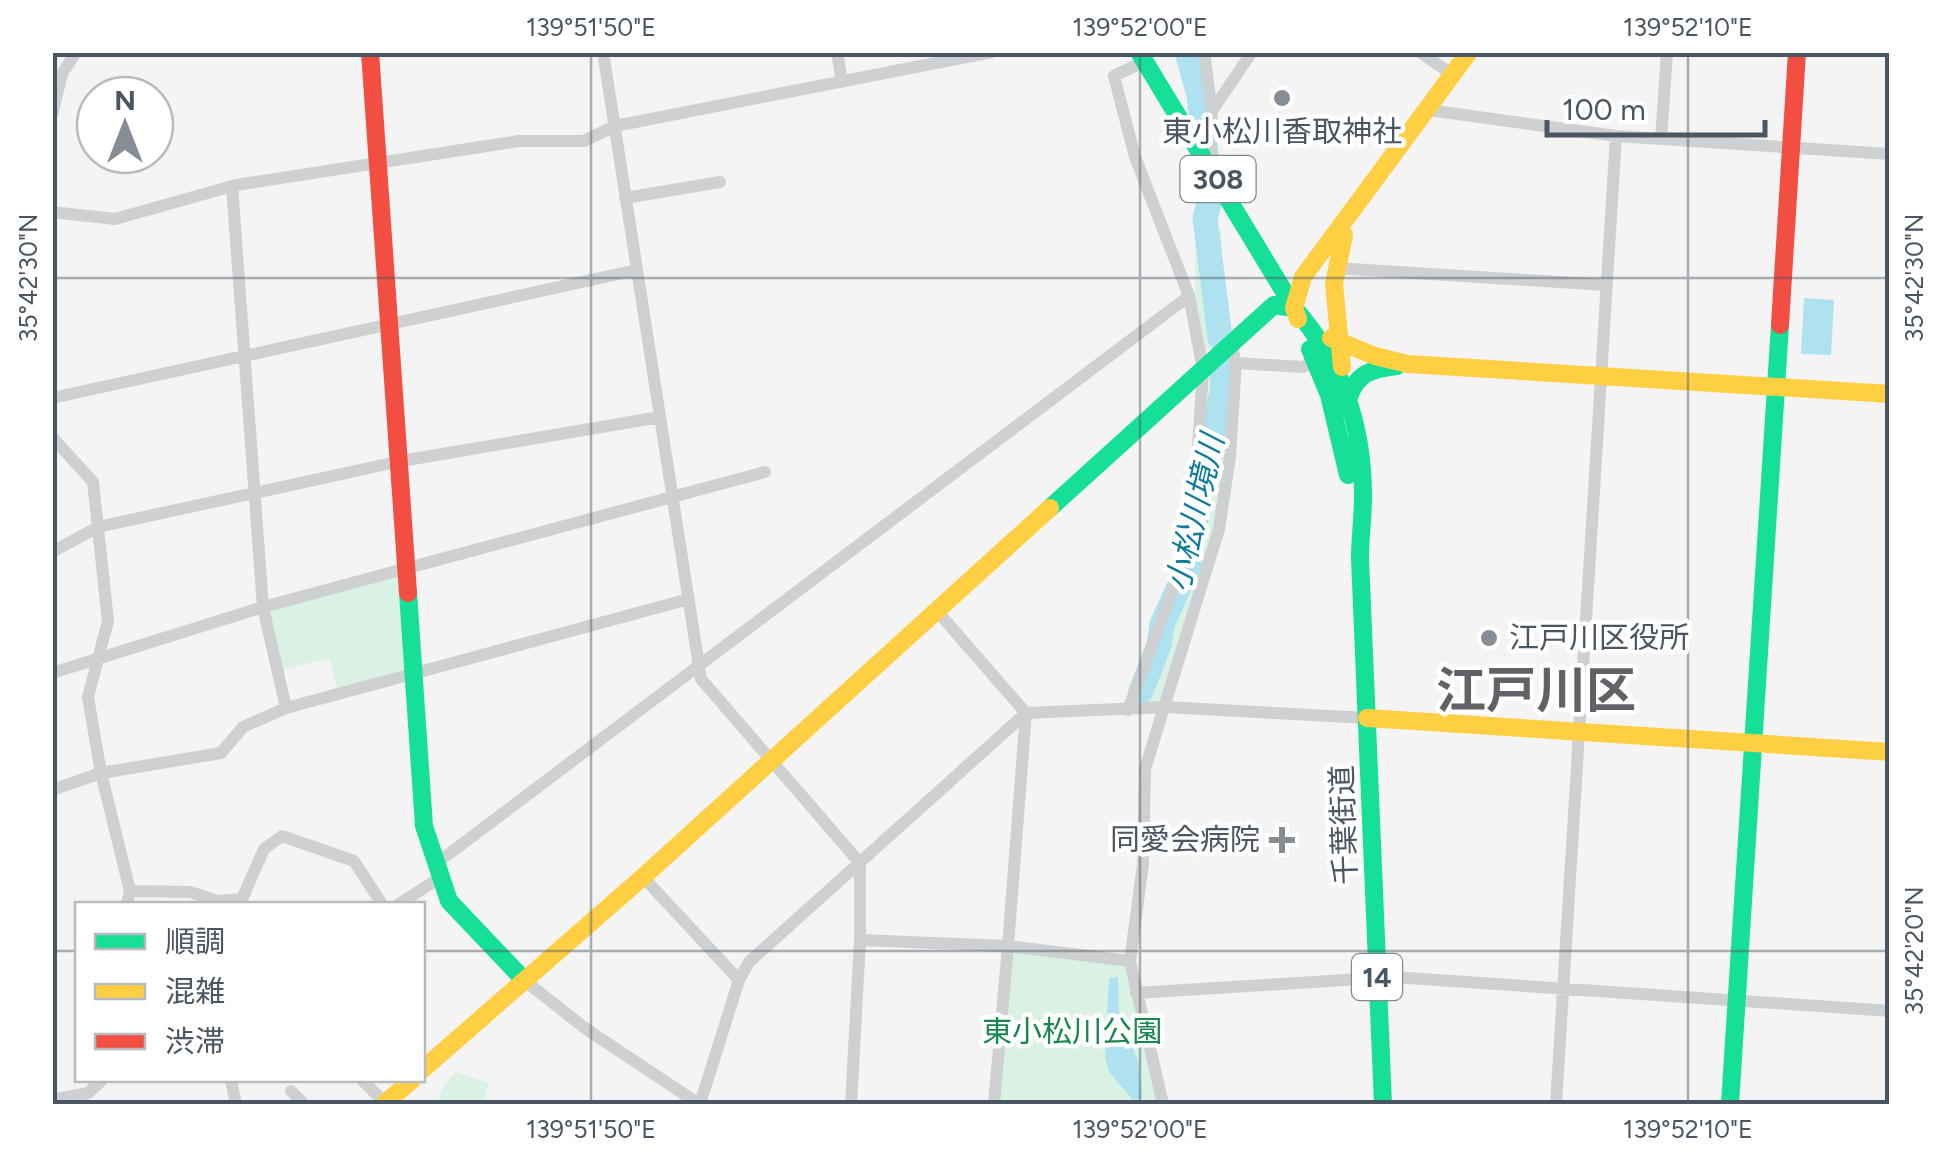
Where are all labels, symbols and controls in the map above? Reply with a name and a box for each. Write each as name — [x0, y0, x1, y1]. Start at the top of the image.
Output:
text: 139°51'50"E — [526, 12, 656, 42]
text: 139°52'00"E — [1072, 12, 1208, 42]
text: 139°52'10"E — [1623, 12, 1753, 42]
north arrow — [75, 75, 175, 175]
scale bar — [1547, 75, 1764, 137]
text: N — [114, 83, 136, 117]
marker: 東小松川香取神社 — [1271, 87, 1293, 109]
text: 100 m — [1562, 91, 1646, 128]
place label: 東小松川香取神社 — [1162, 113, 1402, 150]
road number: 308 — [1180, 156, 1256, 202]
text: 35°42'30"N — [13, 214, 43, 342]
text: 35°42'30"N — [1899, 214, 1929, 342]
water label: 小松川境川 — [1158, 428, 1232, 595]
place label: 江戸川区役所 — [1509, 619, 1689, 656]
marker: 江戸川区役所 — [1478, 627, 1500, 649]
district label: 江戸川区 — [1436, 660, 1636, 721]
street label: 千葉街道 — [1323, 764, 1364, 886]
place label: 同愛会病院 — [1110, 821, 1260, 858]
marker: 同愛会病院 — [1269, 827, 1295, 853]
text: 35°42'20"N — [1899, 886, 1929, 1016]
legend — [75, 902, 425, 1082]
text: 順調 — [165, 923, 225, 960]
road number: 14 — [1352, 954, 1402, 1000]
text: 混雑 — [165, 973, 225, 1010]
park label: 東小松川公園 — [982, 1013, 1162, 1050]
text: 渋滞 — [165, 1023, 225, 1060]
text: 139°51'50"E — [526, 1114, 656, 1144]
text: 139°52'00"E — [1072, 1114, 1208, 1144]
text: 139°52'10"E — [1623, 1114, 1753, 1144]

